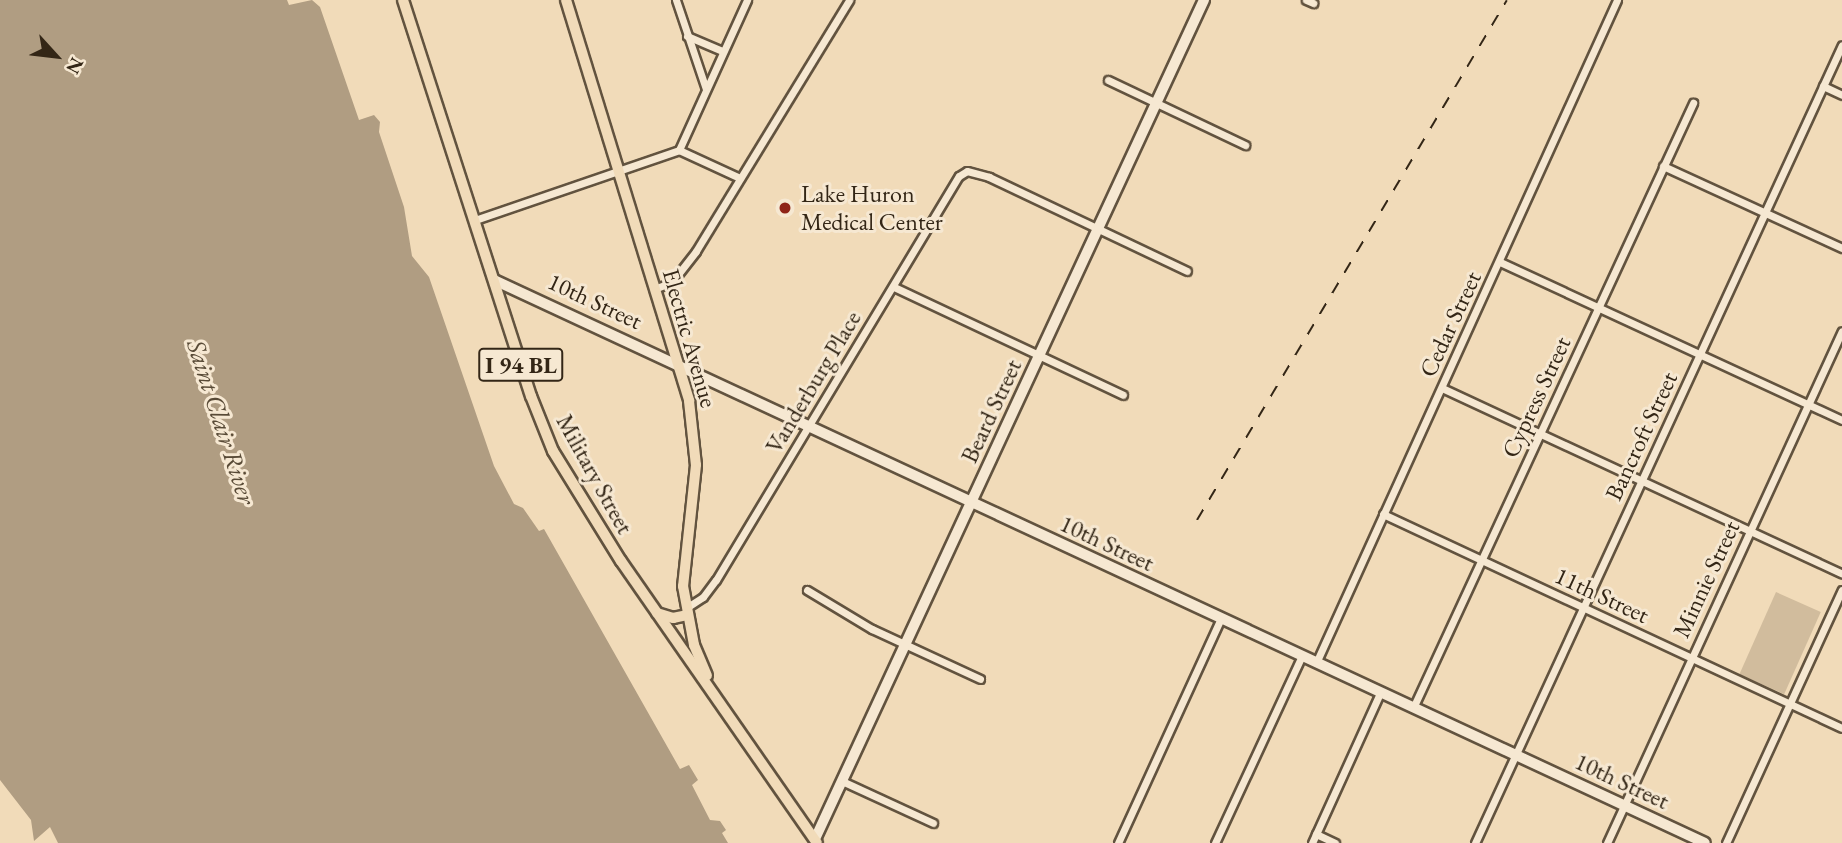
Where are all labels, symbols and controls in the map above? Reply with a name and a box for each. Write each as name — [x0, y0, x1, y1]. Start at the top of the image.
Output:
north arrow — [21, 21, 91, 91]
text: N — [61, 53, 90, 78]
place label: Lake Huron Medical Center — [801, 180, 943, 236]
marker: Lake Huron Medical Center — [775, 198, 795, 218]
street label: Electric Avenue — [656, 265, 724, 411]
street label: 10th Street — [543, 267, 647, 335]
street label: Cedar Street — [1413, 267, 1487, 381]
street label: Vanderburg Place — [759, 306, 867, 458]
street label: Cypress Street — [1495, 332, 1577, 462]
water label: Saint Clair River — [180, 336, 262, 508]
road number: I 94 BL — [477, 346, 565, 384]
street label: Beard Street — [955, 355, 1027, 467]
street label: Bancroft Street — [1599, 367, 1683, 505]
street label: Military Street — [550, 409, 640, 539]
street label: 10th Street — [1055, 509, 1159, 577]
street label: Minnie Street — [1666, 516, 1746, 642]
street label: 11th Street — [1550, 561, 1654, 629]
street label: 10th Street — [1570, 747, 1674, 815]

